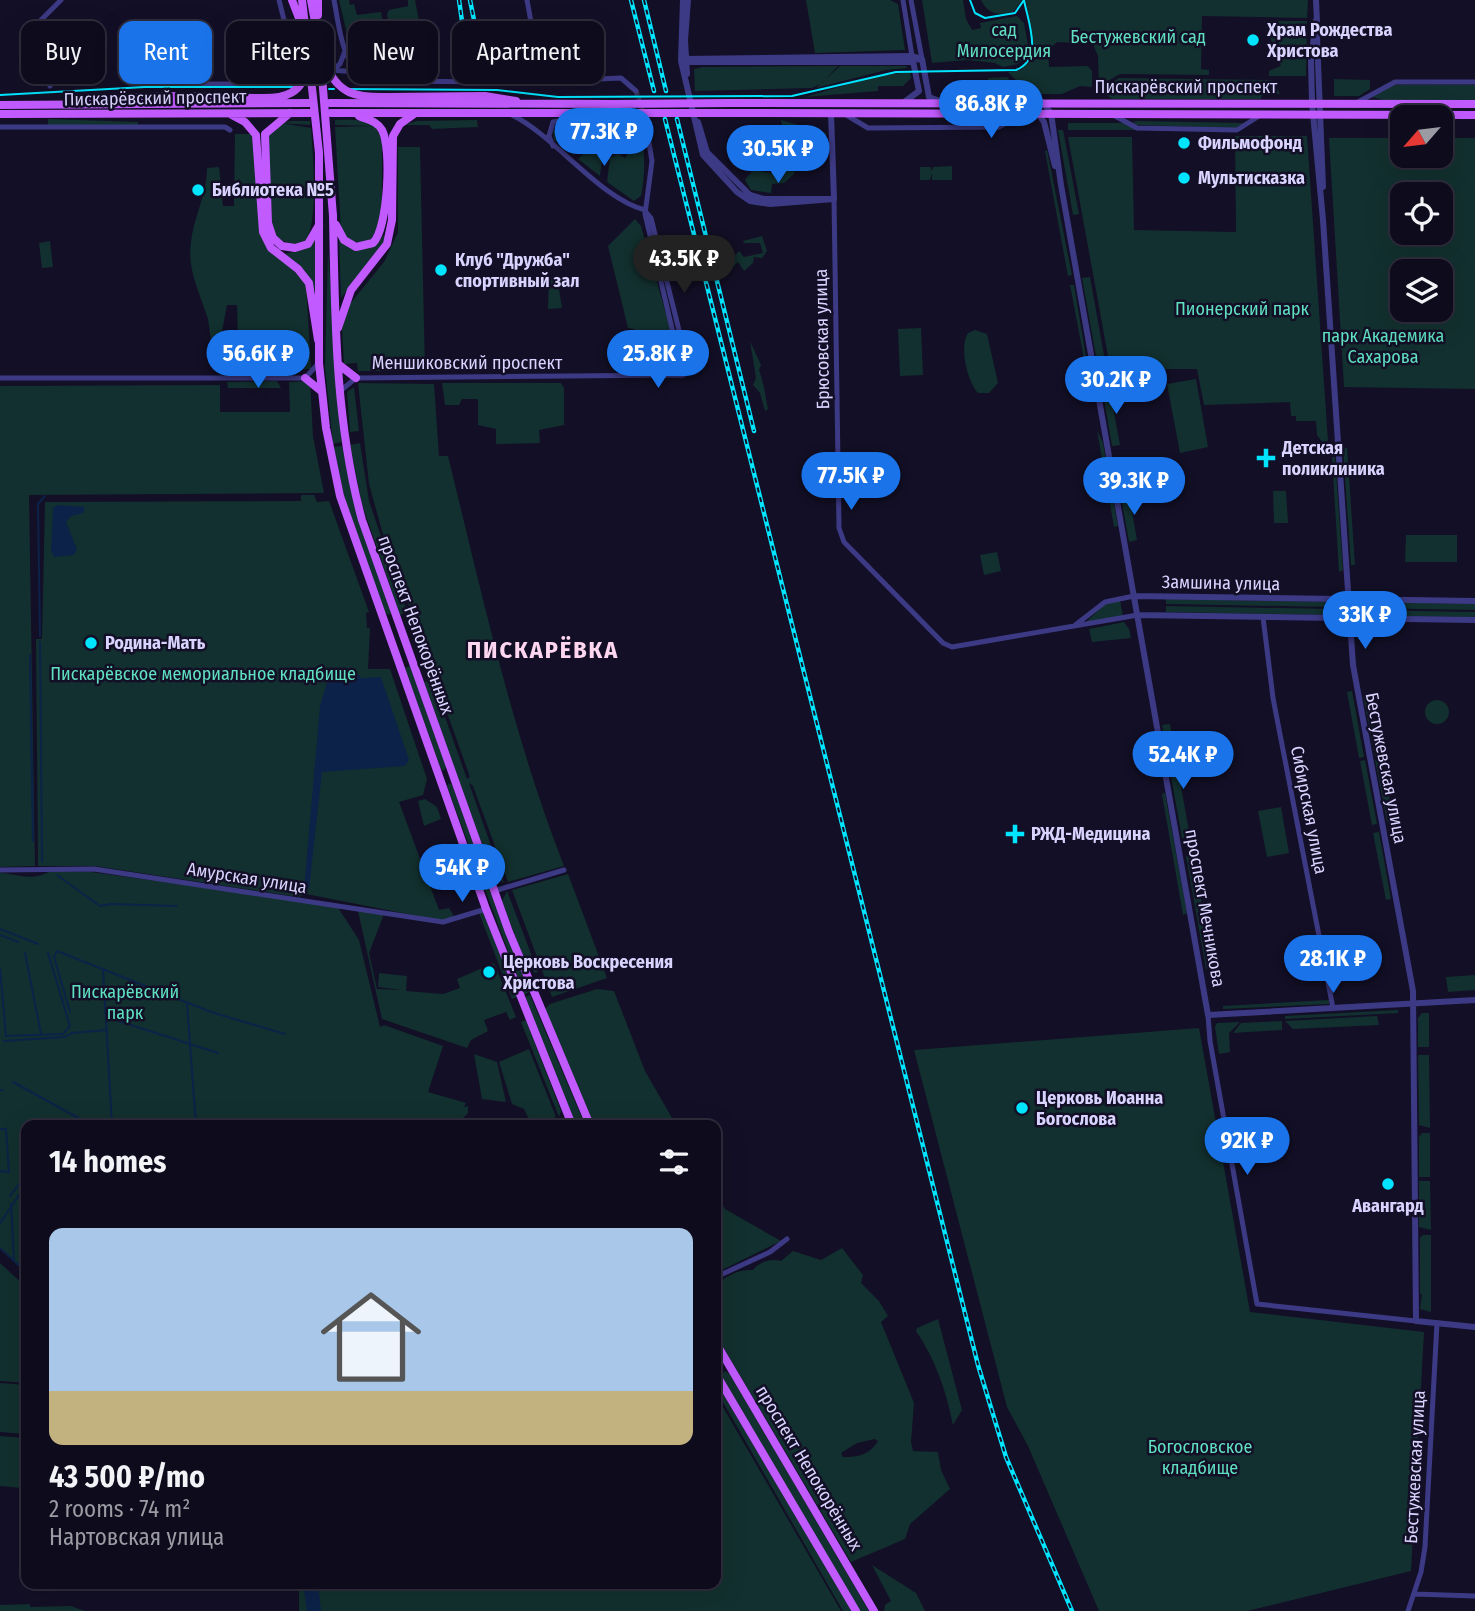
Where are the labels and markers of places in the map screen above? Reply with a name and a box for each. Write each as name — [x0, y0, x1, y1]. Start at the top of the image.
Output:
place label: Храм Рождества Христова — [1266, 19, 1393, 62]
marker: Храм Рождества Христова — [1245, 32, 1261, 48]
pin: 86.8K ₽ — [926, 80, 1056, 140]
pin: 77.3K ₽ — [539, 108, 669, 168]
pin: 30.5K ₽ — [713, 125, 843, 185]
place label: Фильмофонд — [1198, 132, 1302, 154]
marker: Фильмофонд — [1176, 135, 1192, 151]
place label: Мультисказка — [1198, 167, 1305, 189]
marker: Мультисказка — [1176, 170, 1192, 186]
place label: Библиотека №5 — [212, 179, 334, 201]
marker: Библиотека №5 — [190, 182, 206, 198]
pin: 43.5K ₽ — [619, 236, 749, 295]
place label: Клуб "Дружба" спортивный зал — [455, 249, 579, 292]
marker: Клуб "Дружба" спортивный зал — [433, 262, 449, 278]
pin: 56.6K ₽ — [193, 330, 323, 390]
pin: 25.8K ₽ — [593, 330, 723, 390]
pin: 30.2K ₽ — [1051, 356, 1181, 416]
place label: Детская поликлиника — [1281, 437, 1385, 480]
marker: Детская поликлиника — [1256, 448, 1276, 468]
pin: 77.5K ₽ — [786, 452, 916, 512]
pin: 39.3K ₽ — [1069, 458, 1199, 517]
pin: 33K ₽ — [1316, 592, 1414, 651]
place label: Родина-Мать — [105, 632, 206, 654]
marker: Родина-Мать — [83, 635, 99, 651]
pin: 52.4K ₽ — [1118, 732, 1248, 791]
place label: РЖД-Медицина — [1031, 823, 1151, 845]
marker: РЖД-Медицина — [1005, 824, 1025, 844]
pin: 54K ₽ — [413, 844, 511, 904]
pin: 28.1K ₽ — [1268, 936, 1398, 995]
place label: Церковь Воскресения Христова — [502, 951, 673, 994]
marker: Церковь Воскресения Христова — [481, 964, 497, 980]
place label: Церковь Иоанна Богослова — [1036, 1087, 1163, 1130]
marker: Церковь Иоанна Богослова — [1014, 1100, 1030, 1116]
pin: 92K ₽ — [1198, 1118, 1296, 1177]
marker: Авангард — [1380, 1176, 1396, 1192]
place label: Авангард — [1351, 1195, 1424, 1217]

